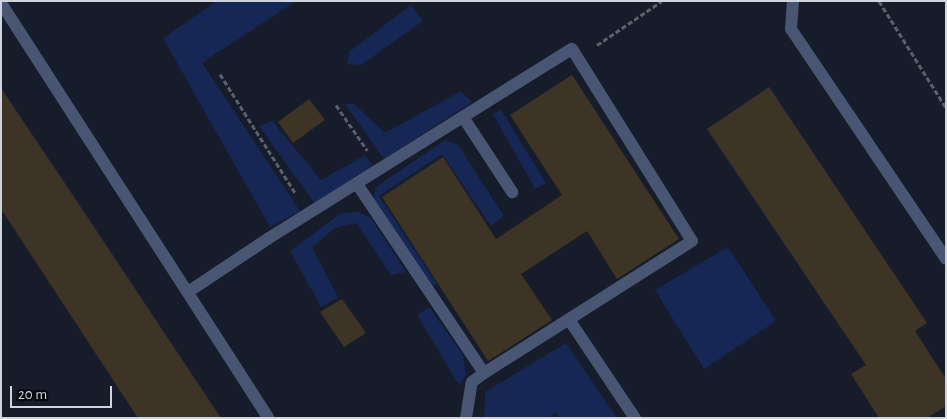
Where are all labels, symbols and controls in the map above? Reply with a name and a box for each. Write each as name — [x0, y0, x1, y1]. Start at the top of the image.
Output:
scale bar — [12, 376, 115, 408]
text: 20 m — [18, 387, 47, 402]

